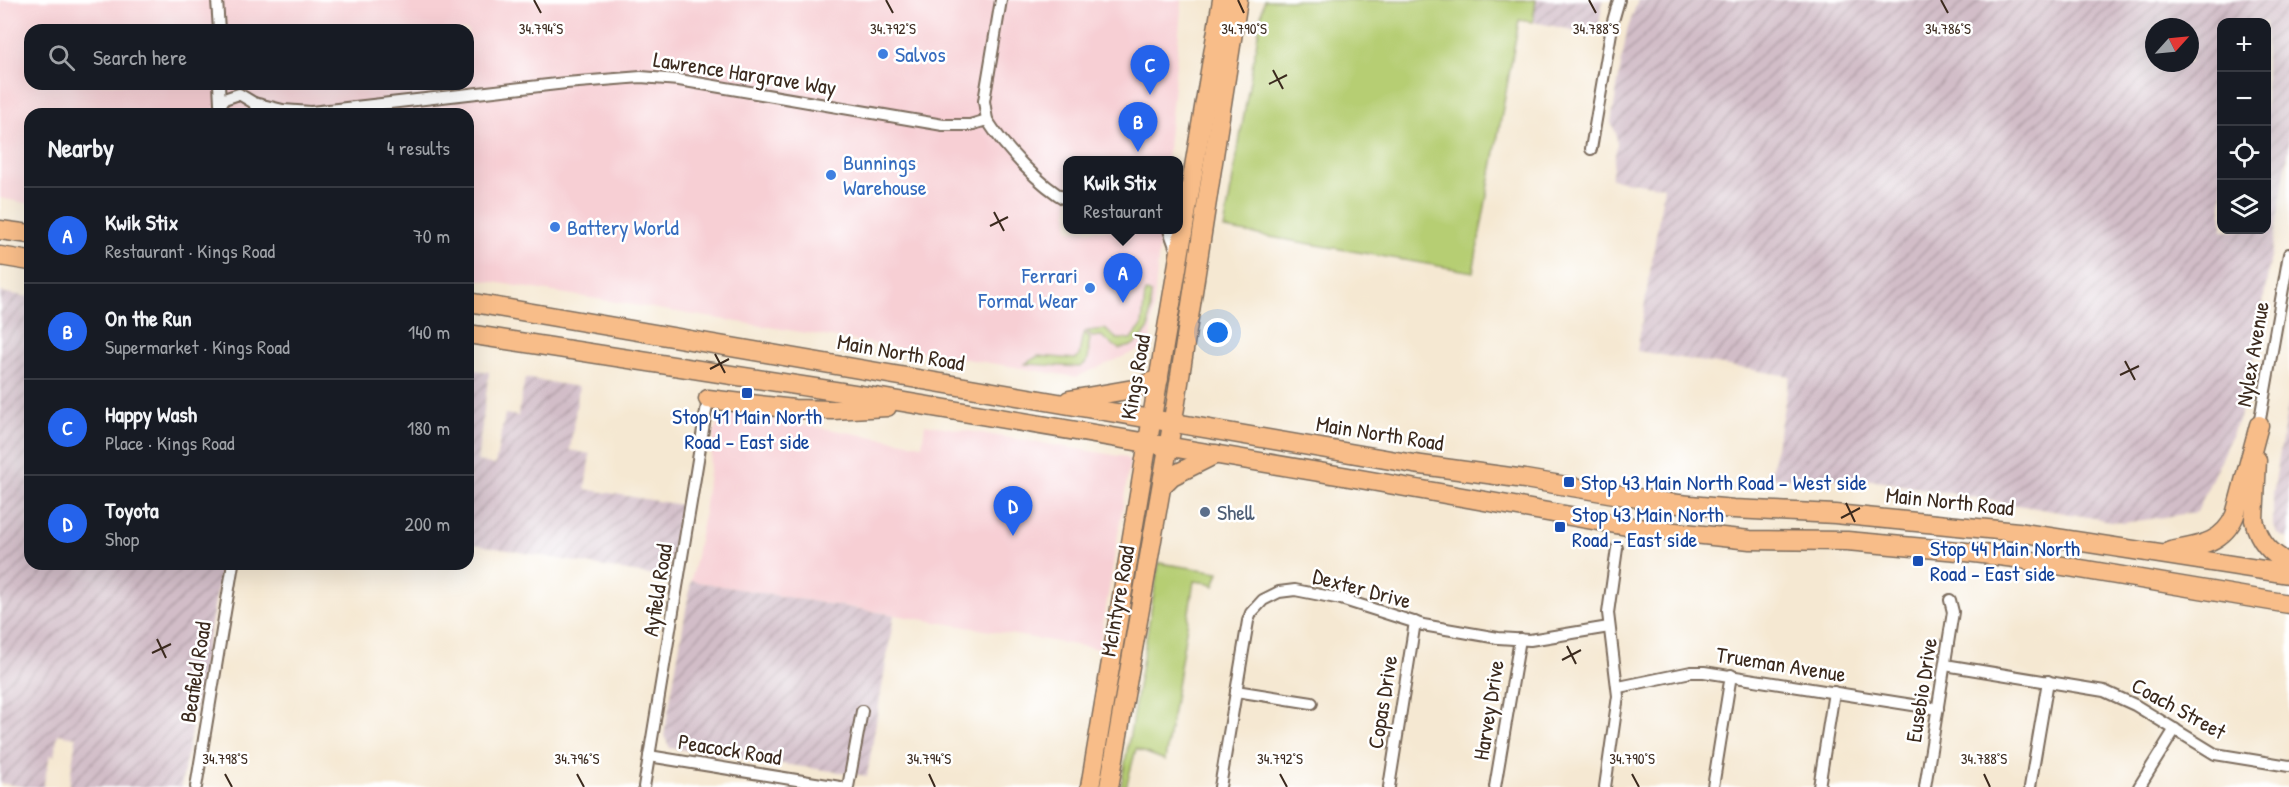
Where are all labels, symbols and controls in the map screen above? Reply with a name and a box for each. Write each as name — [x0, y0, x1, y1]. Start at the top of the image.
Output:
text: 34.794°S — [519, 18, 563, 39]
text: 34.792°S — [870, 18, 916, 39]
text: 34.790°S — [1221, 18, 1267, 39]
text: 34.788°S — [1573, 18, 1619, 39]
text: 34.786°S — [1925, 18, 1971, 39]
north arrow — [2145, 18, 2199, 72]
map controls — [2217, 18, 2271, 234]
button: + — [2217, 18, 2271, 72]
search box — [24, 24, 474, 90]
place label: Salvos — [895, 39, 946, 69]
icon: search — [45, 41, 78, 74]
text: Search here — [93, 42, 187, 72]
street label: Lawrence Hargrave Way — [651, 44, 839, 102]
pin: C — [1130, 46, 1170, 95]
marker: Salvos — [876, 47, 890, 61]
button: − — [2217, 72, 2271, 126]
pin: B — [1118, 102, 1158, 152]
button: locate — [2217, 126, 2271, 180]
text: Nearby — [48, 130, 114, 165]
text: 4 results — [387, 134, 450, 161]
place label: Bunnings Warehouse — [843, 147, 927, 202]
popup — [1063, 156, 1183, 234]
text: Kwik Stix — [1084, 167, 1157, 197]
marker: Bunnings Warehouse — [824, 168, 838, 182]
button: layers — [2217, 180, 2271, 234]
text: Restaurant — [1084, 197, 1162, 224]
text: Kwik Stix — [105, 207, 178, 237]
place label: Battery World — [567, 212, 679, 242]
marker: Battery World — [548, 220, 562, 234]
text: A — [63, 222, 72, 249]
text: 70 m — [413, 222, 450, 249]
text: Restaurant · Kings Road — [105, 237, 275, 264]
pin: A — [1104, 254, 1142, 303]
place label: Ferrari Formal Wear — [978, 260, 1079, 315]
marker: Ferrari Formal Wear — [1083, 281, 1097, 295]
street label: Nylex Avenue — [2228, 299, 2276, 409]
text: On the Run — [105, 303, 192, 333]
text: B — [62, 318, 73, 345]
text: 140 m — [408, 318, 450, 345]
your location — [1203, 318, 1232, 347]
street label: Main North Road — [835, 326, 967, 378]
street label: Kings Road — [1113, 332, 1157, 422]
text: Supermarket · Kings Road — [105, 333, 290, 360]
marker: Stop 41 Main North Road - East side — [740, 386, 754, 400]
text: Happy Wash — [105, 399, 197, 429]
place label: Stop 41 Main North Road - East side — [672, 401, 822, 456]
street label: Main North Road — [1314, 408, 1446, 458]
text: C — [62, 414, 73, 441]
text: 180 m — [407, 414, 450, 441]
text: Place · Kings Road — [105, 429, 235, 456]
place label: Stop 43 Main North Road - West side — [1581, 467, 1867, 497]
marker: Stop 43 Main North Road - West side — [1562, 475, 1576, 489]
street label: Main North Road — [1884, 479, 2016, 523]
pin: D — [994, 486, 1032, 536]
text: Toyota — [105, 495, 159, 525]
place label: Shell — [1217, 497, 1255, 527]
place label: Stop 43 Main North Road - East side — [1572, 499, 1724, 554]
marker: Shell — [1198, 505, 1212, 519]
text: D — [63, 510, 72, 537]
text: 200 m — [405, 510, 450, 537]
marker: Stop 43 Main North Road - East side — [1553, 520, 1567, 534]
text: Shop — [105, 525, 139, 552]
place label: Stop 44 Main North Road - East side — [1930, 533, 2080, 588]
street label: Ayfield Road — [635, 541, 679, 638]
street label: McIntyre Road — [1093, 543, 1142, 659]
marker: Stop 44 Main North Road - East side — [1911, 554, 1925, 568]
street label: Dexter Drive — [1310, 561, 1415, 616]
street label: Beafield Road — [172, 619, 218, 725]
street label: Eusebio Drive — [1898, 636, 1944, 744]
street label: Trueman Avenue — [1714, 639, 1848, 689]
street label: Copas Drive — [1360, 653, 1404, 751]
street label: Harvey Drive — [1465, 658, 1511, 762]
street label: Coach Street — [2126, 670, 2232, 746]
street label: Peacock Road — [676, 726, 784, 772]
text: 34.798°S — [202, 748, 248, 769]
text: 34.796°S — [555, 748, 600, 769]
text: 34.794°S — [907, 748, 951, 769]
text: 34.792°S — [1257, 748, 1303, 769]
text: 34.790°S — [1609, 748, 1655, 769]
text: 34.788°S — [1961, 748, 2007, 769]

